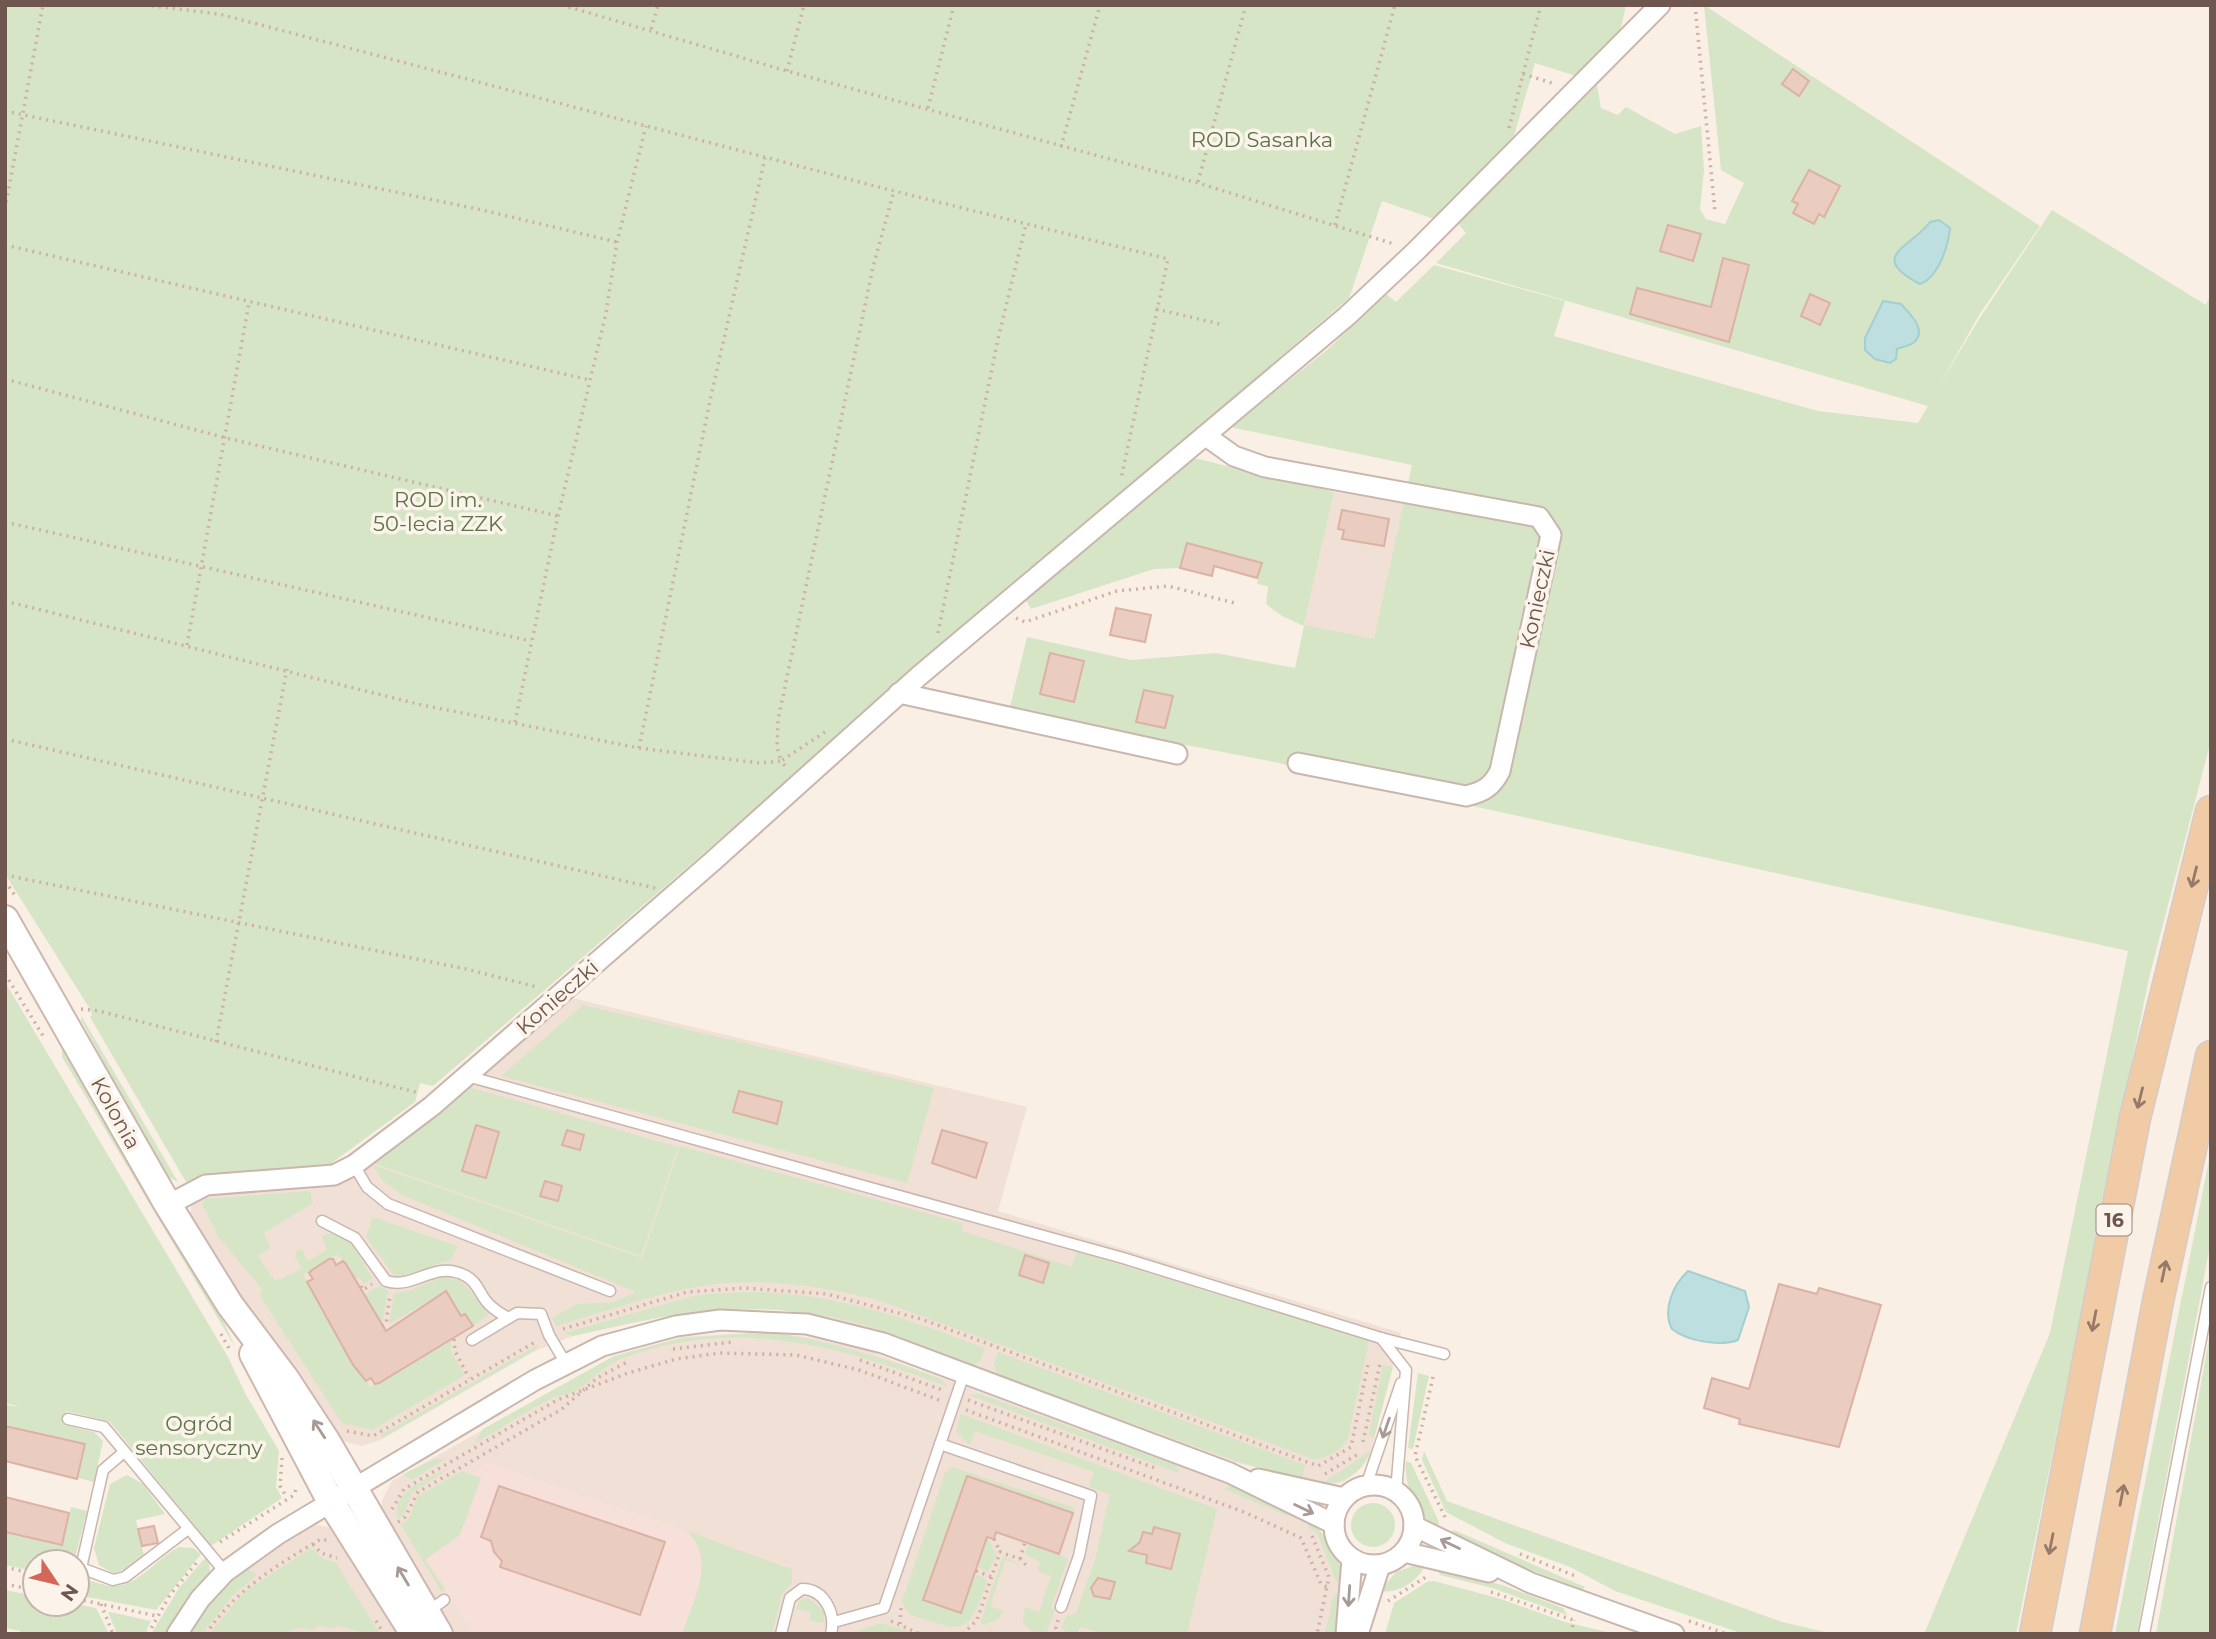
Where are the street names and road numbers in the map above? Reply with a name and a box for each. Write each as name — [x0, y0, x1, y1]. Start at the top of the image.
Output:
street label: Konieczki — [1514, 547, 1560, 651]
street label: Konieczki — [511, 955, 603, 1039]
street label: Kolonia — [86, 1073, 146, 1153]
road number: 16 — [2096, 1204, 2132, 1236]

